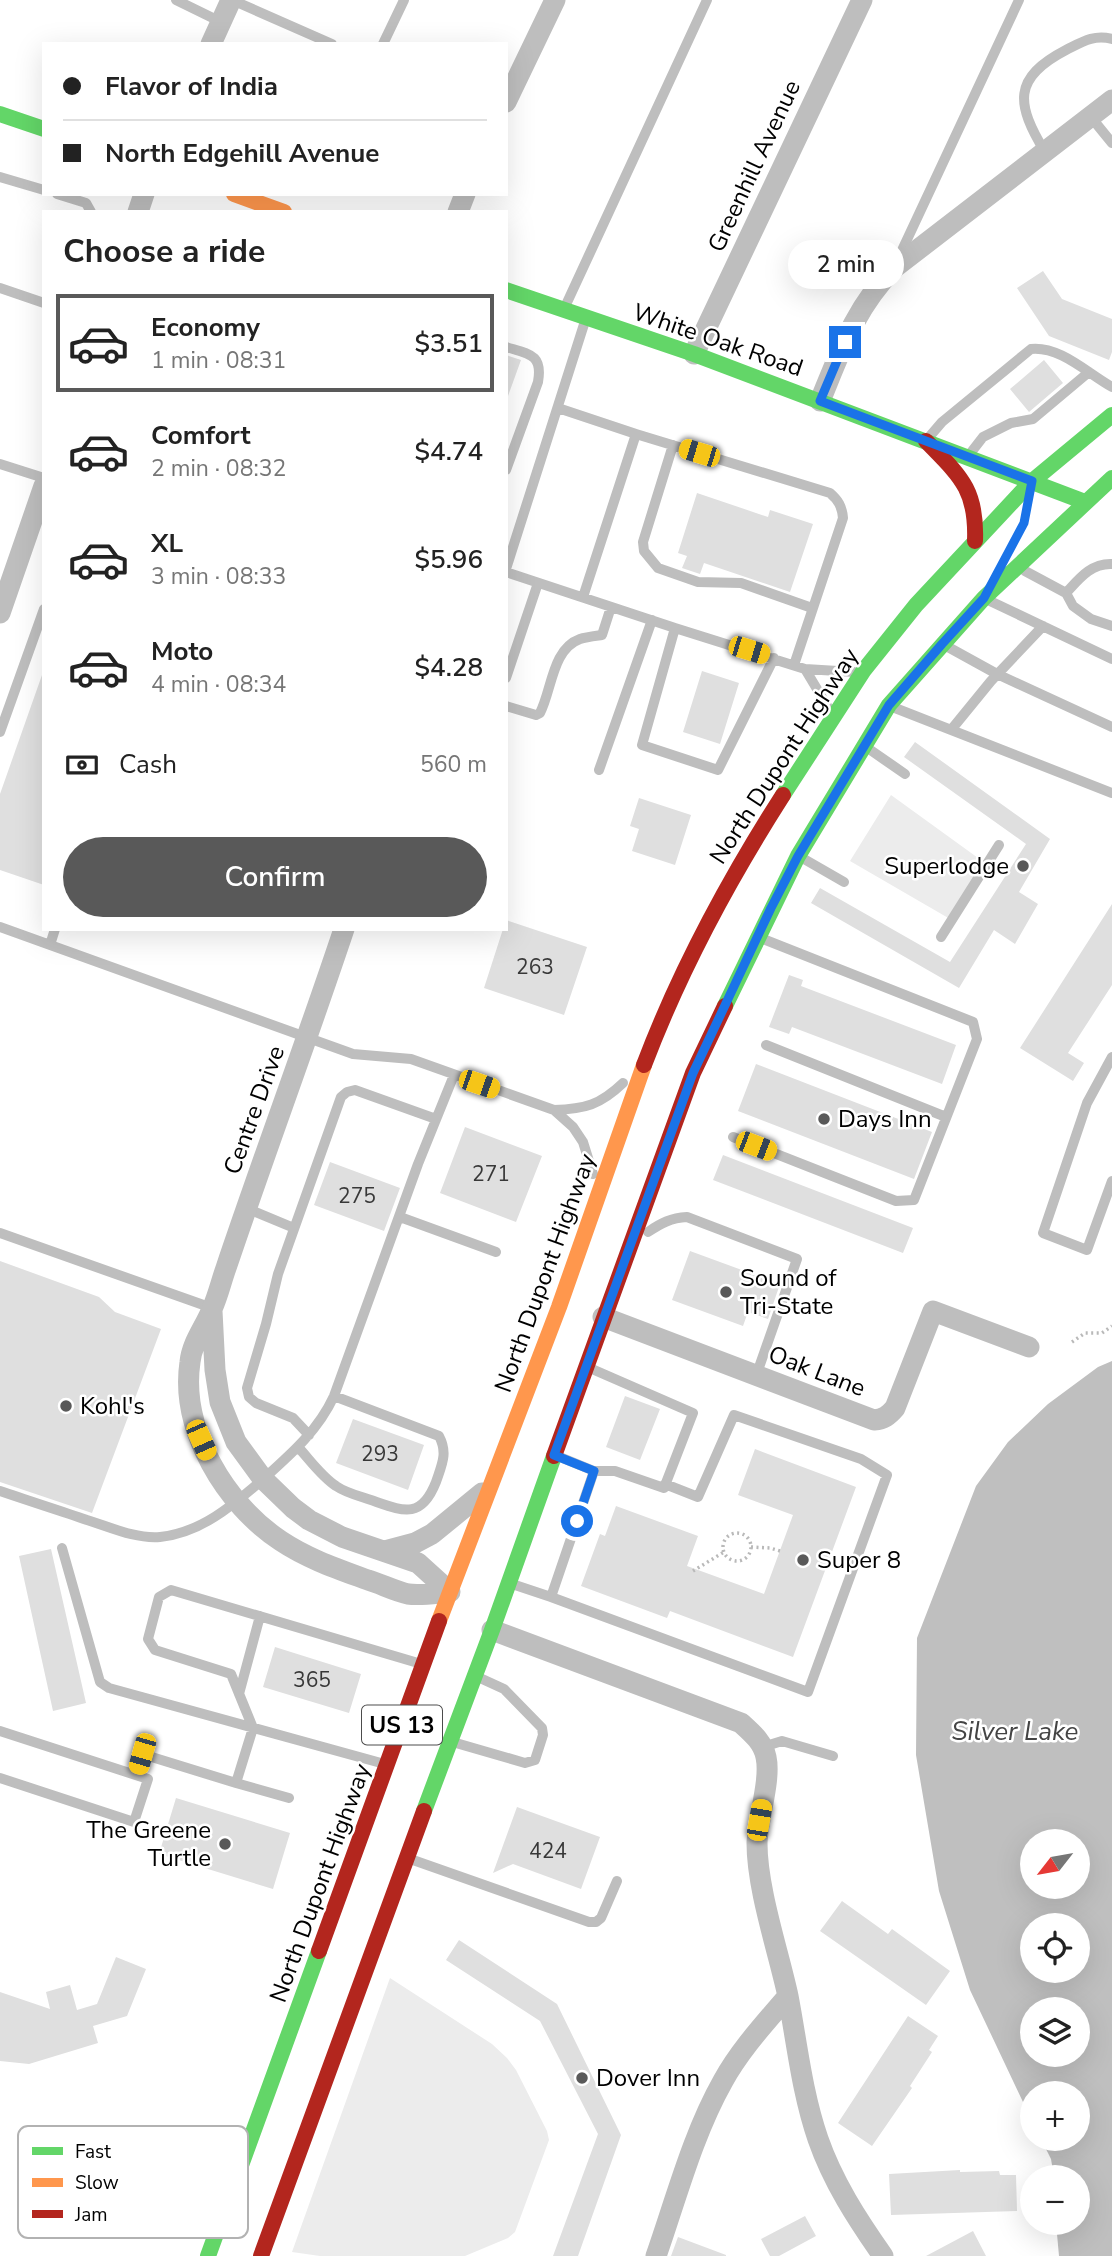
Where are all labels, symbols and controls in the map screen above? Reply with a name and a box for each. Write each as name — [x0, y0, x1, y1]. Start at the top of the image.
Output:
text: Flavor of India — [105, 69, 278, 104]
street label: Greenhill Avenue — [700, 75, 808, 257]
text: North Edgehill Avenue — [105, 136, 379, 171]
text: Choose a ride — [63, 230, 265, 273]
callout: 2 min — [787, 240, 903, 290]
text: 2 min — [817, 249, 875, 280]
street label: White Oak Road — [629, 296, 807, 384]
text: Economy — [151, 310, 260, 345]
icon: car — [67, 312, 130, 375]
text: $3.51 — [414, 326, 483, 361]
route end — [829, 326, 861, 358]
text: 1 min · 08:31 — [151, 345, 286, 376]
text: Comfort — [151, 418, 251, 453]
icon: car — [67, 420, 130, 483]
text: $4.74 — [414, 434, 483, 469]
car — [676, 437, 723, 469]
text: 2 min · 08:32 — [151, 453, 286, 484]
text: XL — [151, 526, 183, 561]
icon: car — [67, 528, 130, 591]
text: $5.96 — [414, 542, 483, 577]
text: 3 min · 08:33 — [151, 561, 286, 592]
text: Moto — [151, 634, 213, 669]
car — [726, 634, 773, 666]
icon: car — [67, 636, 130, 699]
street label: North Dupont Highway — [702, 641, 866, 870]
text: $4.28 — [414, 650, 483, 685]
text: 4 min · 08:34 — [151, 669, 286, 700]
icon: cash — [63, 746, 101, 784]
text: Cash — [119, 747, 177, 782]
text: 560 m — [420, 749, 487, 780]
button: Confirm — [63, 837, 487, 917]
place label: Superlodge — [884, 850, 1009, 882]
marker: Superlodge — [1015, 858, 1031, 874]
house number: 263 — [516, 953, 554, 981]
street label: Centre Drive — [216, 1041, 292, 1179]
car — [456, 1067, 503, 1101]
place label: Days Inn — [838, 1103, 932, 1135]
marker: Days Inn — [816, 1111, 832, 1127]
car — [733, 1129, 780, 1163]
street label: North Dupont Highway — [487, 1149, 603, 1397]
house number: 271 — [472, 1160, 510, 1188]
house number: 275 — [338, 1182, 376, 1210]
place label: Sound of Tri-State — [740, 1262, 838, 1322]
marker: Sound of Tri-State — [718, 1284, 734, 1300]
street label: Oak Lane — [764, 1338, 870, 1404]
place label: Kohl's — [80, 1390, 145, 1422]
marker: Kohl's — [58, 1398, 74, 1414]
car — [183, 1417, 220, 1463]
house number: 293 — [361, 1440, 399, 1468]
route start — [561, 1505, 593, 1537]
place label: Super 8 — [817, 1544, 901, 1576]
marker: Super 8 — [795, 1552, 811, 1568]
house number: 365 — [293, 1666, 331, 1694]
road number: US 13 — [362, 1706, 442, 1744]
water label: Silver Lake — [952, 1714, 1079, 1749]
car — [127, 1731, 158, 1777]
street label: North Dupont Highway — [262, 1759, 378, 2007]
car — [746, 1797, 773, 1843]
place label: The Greene Turtle — [86, 1814, 211, 1874]
north arrow — [1020, 1829, 1090, 1899]
map controls — [1020, 1829, 1090, 2235]
marker: The Greene Turtle — [217, 1836, 233, 1852]
house number: 424 — [529, 1837, 567, 1865]
button: locate — [1020, 1913, 1090, 1983]
button: layers — [1020, 1997, 1090, 2067]
place label: Dover Inn — [596, 2062, 700, 2094]
marker: Dover Inn — [574, 2070, 590, 2086]
button: + — [1020, 2081, 1090, 2151]
legend — [18, 2126, 248, 2238]
text: Fast — [75, 2139, 111, 2165]
button: − — [1020, 2165, 1090, 2235]
text: Slow — [75, 2170, 119, 2196]
text: Jam — [74, 2202, 108, 2228]

